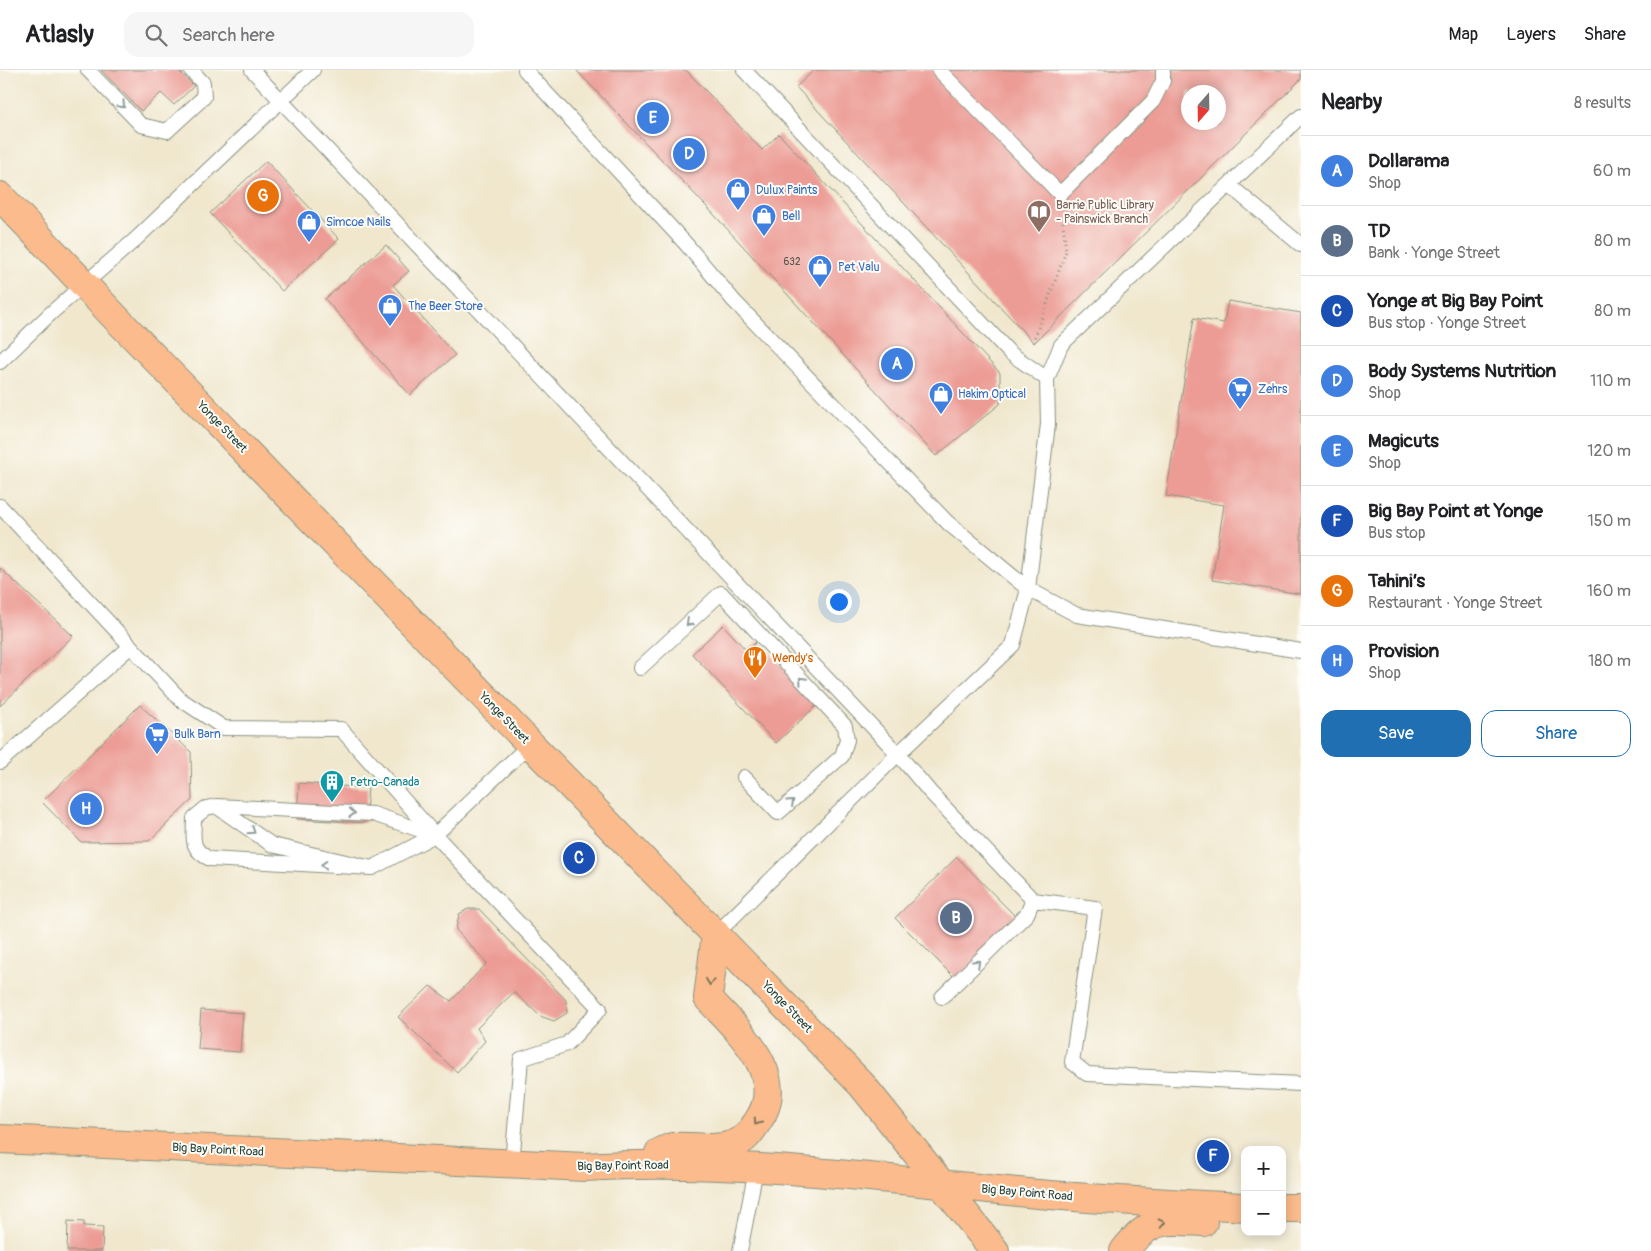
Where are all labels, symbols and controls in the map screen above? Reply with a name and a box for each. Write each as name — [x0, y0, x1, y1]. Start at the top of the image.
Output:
search box — [124, 12, 474, 57]
text: Atlasly — [25, 20, 94, 49]
icon: search — [142, 21, 170, 49]
text: Search here — [182, 23, 275, 47]
text: Map — [1449, 23, 1478, 46]
text: Layers — [1506, 23, 1556, 46]
text: Share — [1584, 23, 1626, 46]
north arrow — [1181, 85, 1226, 130]
text: Nearby — [1321, 89, 1382, 116]
text: 8 results — [1574, 93, 1631, 113]
pin: E — [637, 99, 669, 137]
one-way arrow — [116, 100, 125, 109]
pin: D — [673, 135, 705, 173]
text: Dollarama — [1368, 149, 1449, 173]
text: A — [1332, 161, 1342, 181]
text: 60 m — [1593, 161, 1631, 181]
text: Shop — [1368, 173, 1401, 193]
pin: G — [247, 177, 279, 215]
shop icon: Dulux Paints — [725, 177, 751, 211]
place label: Dulux Paints — [756, 183, 818, 198]
place label: Barrie Public Library - Painswick Branch — [1056, 198, 1154, 227]
library icon: Barrie Public Library - Painswick Branch — [1026, 199, 1052, 233]
shop icon: Bell — [751, 203, 777, 237]
shop icon: Simcoe Nails — [296, 209, 322, 243]
place label: Bell — [782, 209, 801, 224]
place label: Simcoe Nails — [326, 215, 391, 230]
text: TD — [1368, 219, 1390, 243]
text: B — [1332, 231, 1342, 251]
text: 80 m — [1594, 231, 1631, 251]
text: Bank · Yonge Street — [1368, 243, 1500, 263]
shop icon: Pet Valu — [807, 254, 833, 288]
house number: 632 — [784, 256, 801, 268]
place label: Pet Valu — [838, 260, 880, 275]
text: Yonge at Big Bay Point — [1368, 289, 1543, 313]
shop icon: The Beer Store — [377, 293, 403, 327]
place label: The Beer Store — [408, 299, 483, 314]
text: C — [1332, 301, 1342, 321]
text: 80 m — [1594, 301, 1631, 321]
text: Bus stop · Yonge Street — [1368, 313, 1526, 333]
pin: A — [881, 345, 913, 383]
text: Body Systems Nutrition — [1368, 359, 1556, 383]
text: D — [1332, 371, 1342, 391]
text: 110 m — [1590, 371, 1631, 391]
supermarket icon: Zehrs — [1227, 376, 1253, 410]
shop icon: Hakim Optical — [928, 381, 954, 415]
place label: Zehrs — [1258, 382, 1288, 397]
text: Shop — [1368, 383, 1401, 403]
place label: Hakim Optical — [958, 387, 1026, 402]
street label: Yonge Street — [193, 397, 250, 456]
text: Magicuts — [1368, 429, 1439, 453]
text: E — [1333, 441, 1341, 461]
text: 120 m — [1587, 441, 1631, 461]
text: Shop — [1368, 453, 1401, 473]
text: Big Bay Point at Yonge — [1368, 499, 1543, 523]
text: F — [1332, 511, 1342, 531]
text: 150 m — [1587, 511, 1631, 531]
text: Bus stop — [1368, 523, 1426, 543]
text: Tahini’s — [1368, 569, 1425, 593]
text: G — [1332, 581, 1342, 601]
text: 160 m — [1587, 581, 1631, 601]
your location — [826, 589, 852, 615]
text: Restaurant · Yonge Street — [1368, 593, 1542, 613]
one-way arrow — [686, 617, 695, 626]
text: Provision — [1368, 639, 1439, 663]
restaurant icon: Wendy's — [742, 645, 768, 679]
place label: Wendy's — [772, 651, 814, 666]
text: H — [1332, 651, 1342, 671]
text: 180 m — [1588, 651, 1631, 671]
text: Shop — [1368, 663, 1401, 683]
one-way arrow — [799, 676, 808, 685]
street label: Yonge Street — [475, 688, 532, 747]
button: Save — [1321, 710, 1471, 757]
button: Share — [1481, 710, 1631, 757]
supermarket icon: Bulk Barn — [144, 721, 170, 755]
place label: Bulk Barn — [174, 727, 221, 742]
building icon: Petro-Canada — [319, 769, 345, 803]
place label: Petro-Canada — [350, 775, 420, 790]
pin: H — [70, 790, 102, 828]
one-way arrow — [785, 799, 794, 808]
one-way arrow — [348, 807, 356, 818]
one-way arrow — [246, 825, 256, 834]
pin: C — [563, 839, 595, 877]
one-way arrow — [319, 860, 327, 871]
pin: B — [940, 899, 972, 937]
one-way arrow — [971, 960, 980, 969]
street label: Yonge Street — [758, 977, 815, 1036]
one-way arrow — [705, 978, 716, 986]
one-way arrow — [754, 1116, 763, 1126]
pin: F — [1197, 1137, 1229, 1175]
street label: Big Bay Point Road — [172, 1140, 264, 1160]
map controls — [1241, 1146, 1286, 1236]
button: + — [1241, 1146, 1286, 1191]
street label: Big Bay Point Road — [577, 1158, 669, 1174]
street label: Big Bay Point Road — [981, 1182, 1073, 1204]
button: − — [1241, 1191, 1286, 1236]
one-way arrow — [1157, 1218, 1166, 1229]

